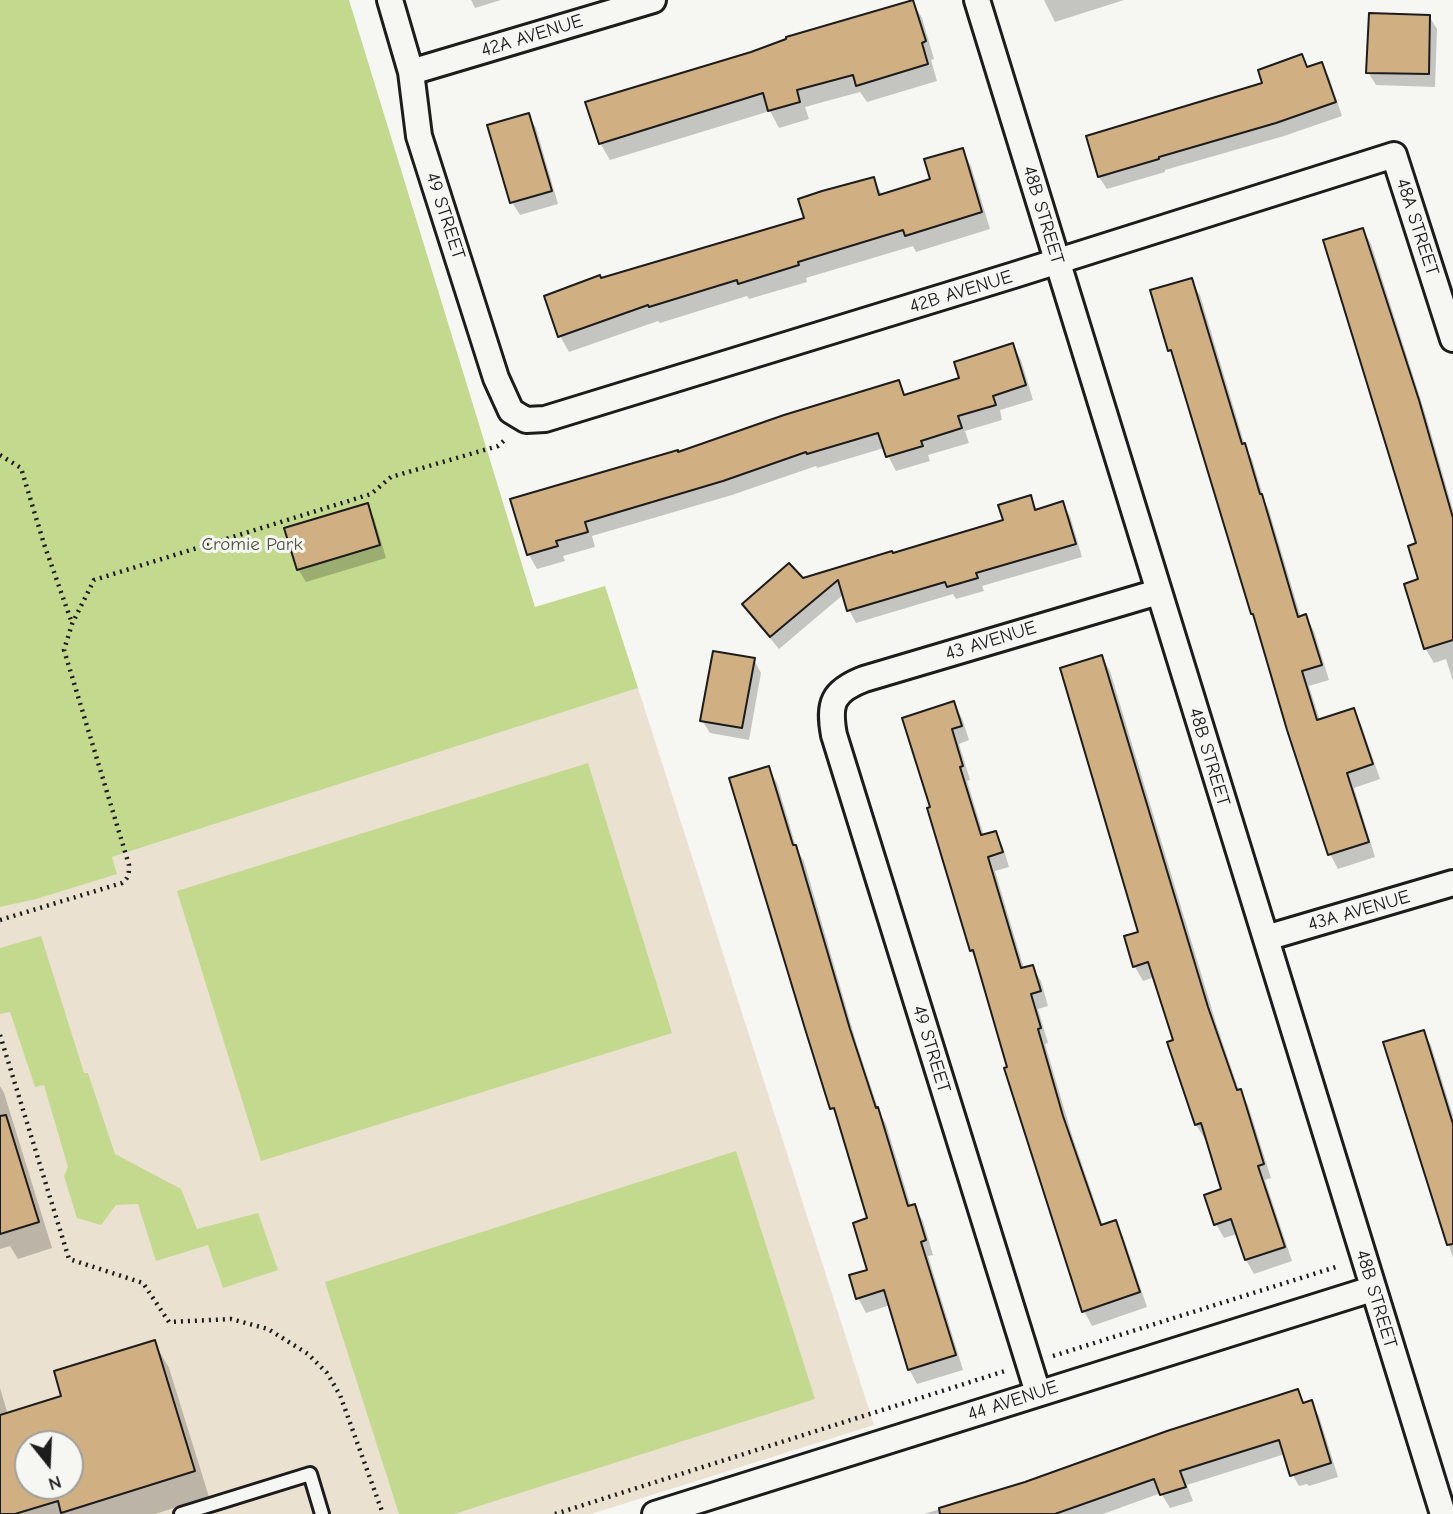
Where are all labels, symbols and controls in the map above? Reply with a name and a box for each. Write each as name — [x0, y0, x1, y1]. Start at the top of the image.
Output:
street label: 42A AVENUE — [478, 10, 586, 62]
street label: 48B STREET — [1017, 163, 1069, 267]
street label: 49 STREET — [420, 170, 470, 262]
street label: 48A STREET — [1391, 175, 1443, 279]
street label: 42B AVENUE — [907, 266, 1015, 318]
park label: Cromie Park — [201, 534, 303, 556]
street label: 43 AVENUE — [943, 616, 1039, 666]
street label: 48B STREET — [1183, 705, 1235, 809]
street label: 43A AVENUE — [1305, 886, 1413, 936]
street label: 49 STREET — [907, 1003, 955, 1095]
street label: 48B STREET — [1350, 1247, 1402, 1351]
street label: 44 AVENUE — [965, 1376, 1061, 1426]
north arrow — [14, 1430, 84, 1500]
text: N — [46, 1471, 64, 1495]

